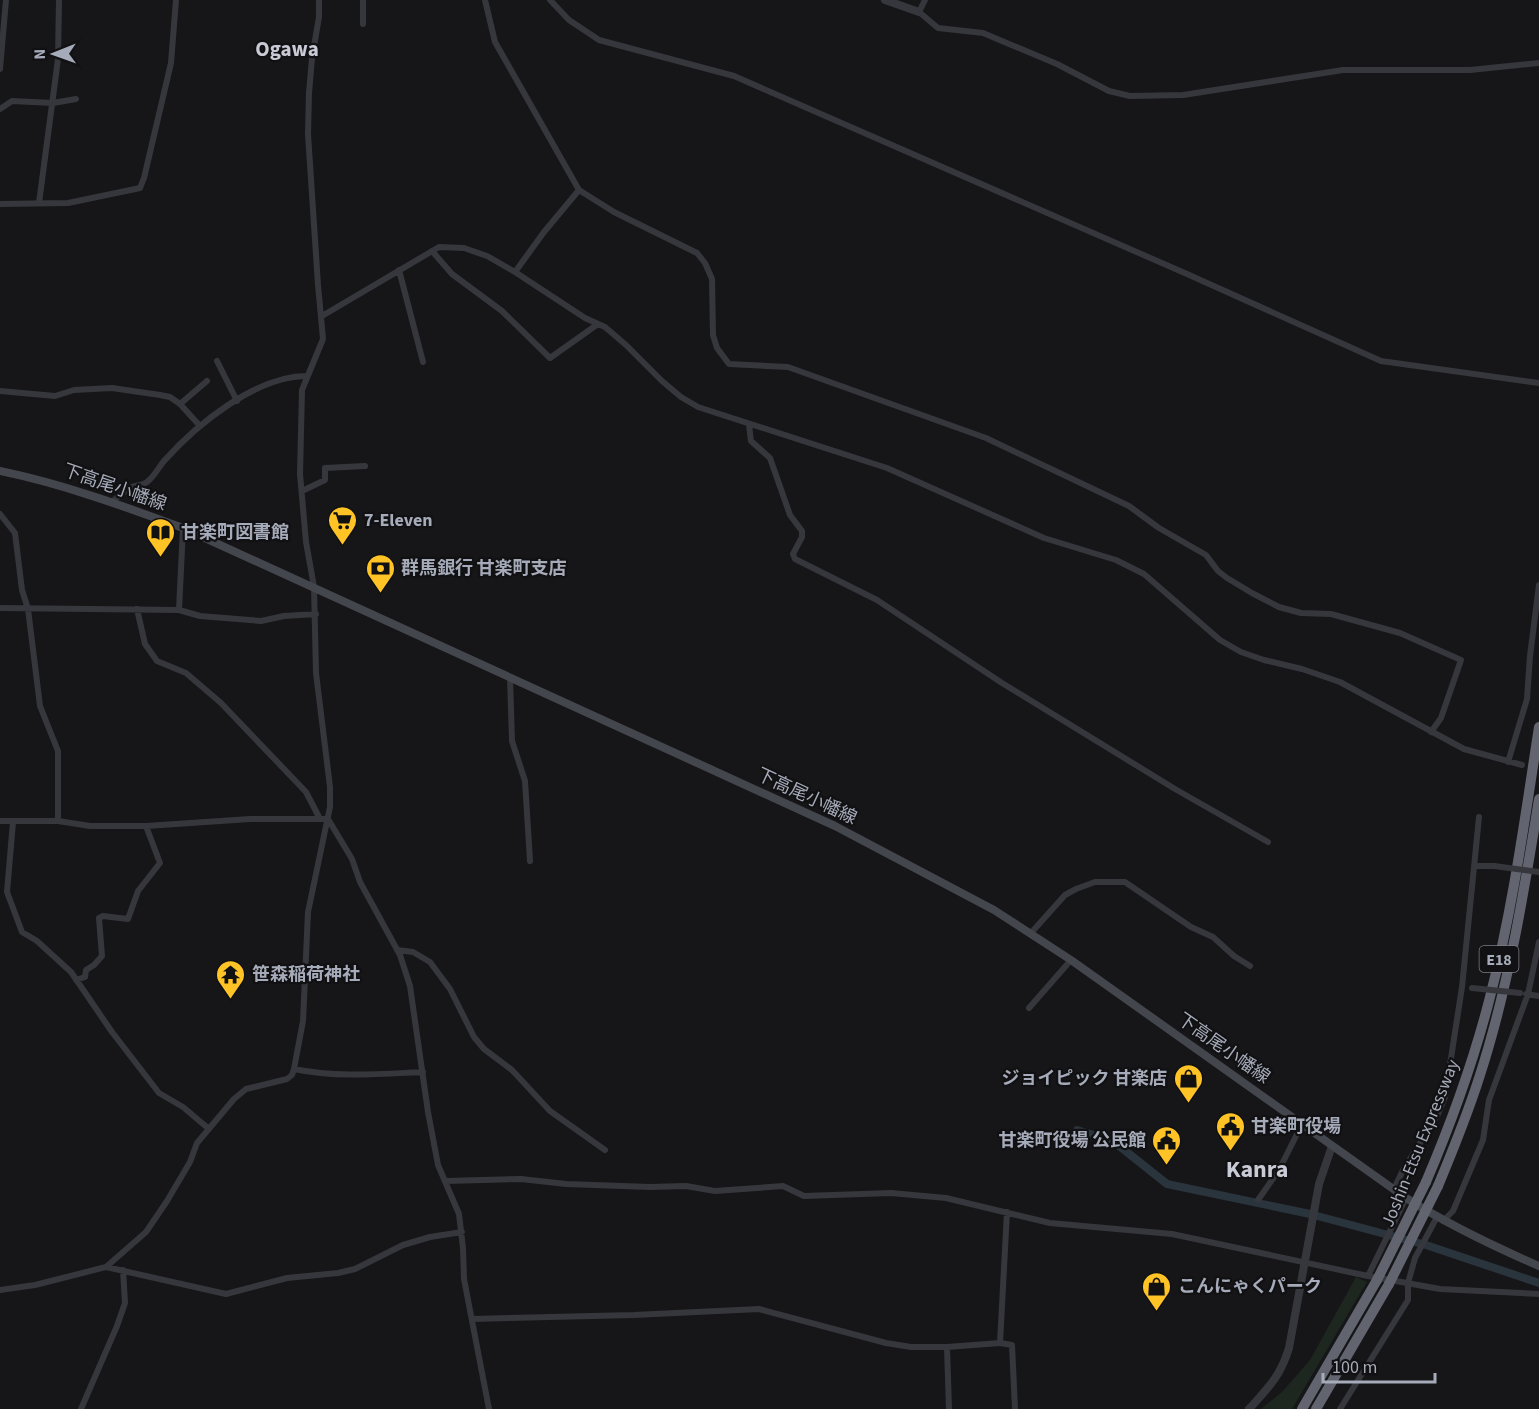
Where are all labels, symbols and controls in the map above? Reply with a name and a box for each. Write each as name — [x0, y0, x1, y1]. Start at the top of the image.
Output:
north arrow — [24, 24, 84, 84]
district label: Ogawa — [255, 34, 319, 64]
text: N — [29, 49, 51, 60]
street label: 下高尾小幡線 — [60, 458, 170, 517]
supermarket icon: 7-Eleven — [327, 504, 359, 546]
place label: 7-Eleven — [364, 508, 433, 533]
library icon: 甘楽町図書館 — [144, 516, 176, 558]
place label: 甘楽町図書館 — [181, 520, 289, 545]
bank icon: 群馬銀行 甘楽町支店 — [364, 552, 396, 594]
place label: 群馬銀行 甘楽町支店 — [401, 556, 567, 581]
street label: 下高尾小幡線 — [753, 762, 861, 831]
road number: E18 — [1480, 946, 1518, 972]
temple icon: 笹森稲荷神社 — [215, 958, 247, 1000]
place label: 笹森稲荷神社 — [252, 962, 360, 987]
street label: 下高尾小幡線 — [1172, 1007, 1275, 1090]
street label: Joshin-Etsu Expressway — [1375, 1055, 1466, 1231]
shop icon: ジョイピック 甘楽店 — [1172, 1062, 1204, 1104]
place label: ジョイピック 甘楽店 — [1001, 1066, 1167, 1091]
public building icon: 甘楽町役場 — [1214, 1110, 1246, 1152]
place label: 甘楽町役場 — [1251, 1114, 1341, 1139]
public building icon: 甘楽町役場 公民館 — [1151, 1124, 1183, 1166]
place label: 甘楽町役場 公民館 — [998, 1128, 1146, 1153]
district label: Kanra — [1226, 1152, 1288, 1187]
shop icon: こんにゃくパーク — [1141, 1270, 1173, 1312]
place label: こんにゃくパーク — [1178, 1274, 1322, 1299]
scale bar — [1323, 1346, 1436, 1384]
text: 100 m — [1332, 1355, 1377, 1380]

